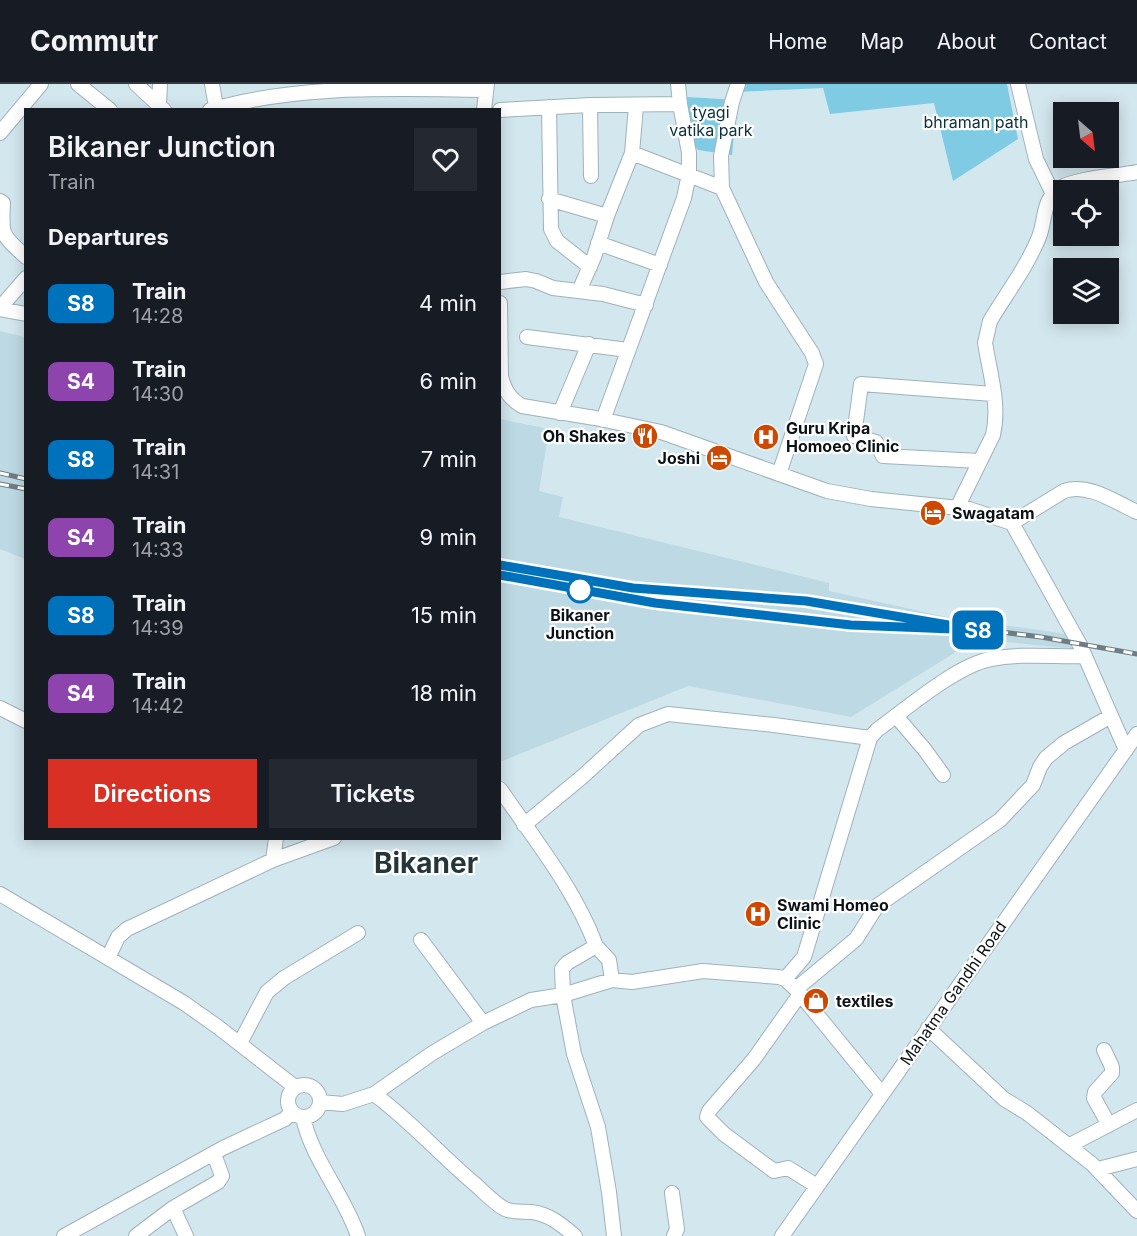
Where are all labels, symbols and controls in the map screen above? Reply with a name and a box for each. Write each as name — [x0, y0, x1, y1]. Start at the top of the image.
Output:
text: Commutr — [30, 24, 158, 58]
text: Home — [768, 29, 827, 54]
text: Map — [860, 29, 904, 54]
text: About — [937, 29, 996, 54]
text: Contact — [1029, 29, 1107, 54]
park label: tyagi vatika park — [669, 102, 753, 140]
north arrow — [1053, 102, 1119, 168]
map controls — [1053, 102, 1119, 324]
park label: bhraman path — [924, 112, 1028, 132]
button: heart — [414, 128, 477, 191]
text: Bikaner Junction — [48, 130, 276, 164]
text: Train — [48, 170, 95, 194]
button: locate — [1053, 180, 1119, 246]
text: Departures — [48, 224, 169, 250]
button: layers — [1053, 258, 1119, 324]
text: Train — [132, 278, 187, 304]
text: 4 min — [419, 290, 477, 316]
text: S8 — [67, 291, 95, 316]
text: 14:28 — [132, 304, 183, 328]
text: Train — [132, 356, 187, 382]
text: 6 min — [420, 368, 477, 394]
text: S4 — [67, 369, 95, 394]
text: 14:30 — [132, 382, 184, 406]
place label: Guru Kripa Homoeo Clinic — [786, 418, 900, 456]
restaurant icon: Oh Shakes — [630, 421, 660, 451]
hospital icon: Guru Kripa Homoeo Clinic — [751, 422, 781, 452]
place label: Oh Shakes — [543, 426, 626, 446]
text: Train — [132, 434, 187, 460]
hotel icon: Joshi — [704, 443, 734, 473]
text: 7 min — [421, 446, 477, 472]
text: S8 — [67, 447, 95, 472]
place label: Joshi — [658, 448, 700, 468]
text: 14:31 — [132, 460, 179, 484]
hotel icon: Swagatam — [918, 498, 948, 528]
place label: Swagatam — [952, 503, 1035, 523]
text: Train — [132, 512, 187, 538]
text: 9 min — [420, 524, 477, 550]
text: S4 — [67, 525, 95, 550]
text: 14:33 — [132, 538, 184, 562]
marker: Bikaner Junction — [567, 577, 593, 603]
text: Train — [132, 590, 187, 616]
text: 15 min — [411, 602, 477, 628]
text: S8 — [67, 603, 95, 628]
place label: Bikaner Junction — [546, 605, 614, 643]
line badge: S8 — [951, 610, 1005, 650]
text: 14:39 — [132, 616, 184, 640]
text: S8 — [964, 618, 992, 643]
text: Train — [132, 668, 187, 694]
text: 18 min — [411, 680, 477, 706]
text: S4 — [67, 681, 95, 706]
text: 14:42 — [132, 694, 184, 718]
button: Directions — [48, 759, 257, 828]
button: Tickets — [269, 759, 477, 828]
district label: Bikaner — [374, 846, 478, 880]
place label: Swami Homeo Clinic — [777, 895, 889, 933]
hospital icon: Swami Homeo Clinic — [743, 899, 773, 929]
street label: Mahatma Gandhi Road — [896, 917, 1010, 1069]
shop icon: textiles — [801, 986, 831, 1016]
place label: textiles — [836, 991, 893, 1011]

